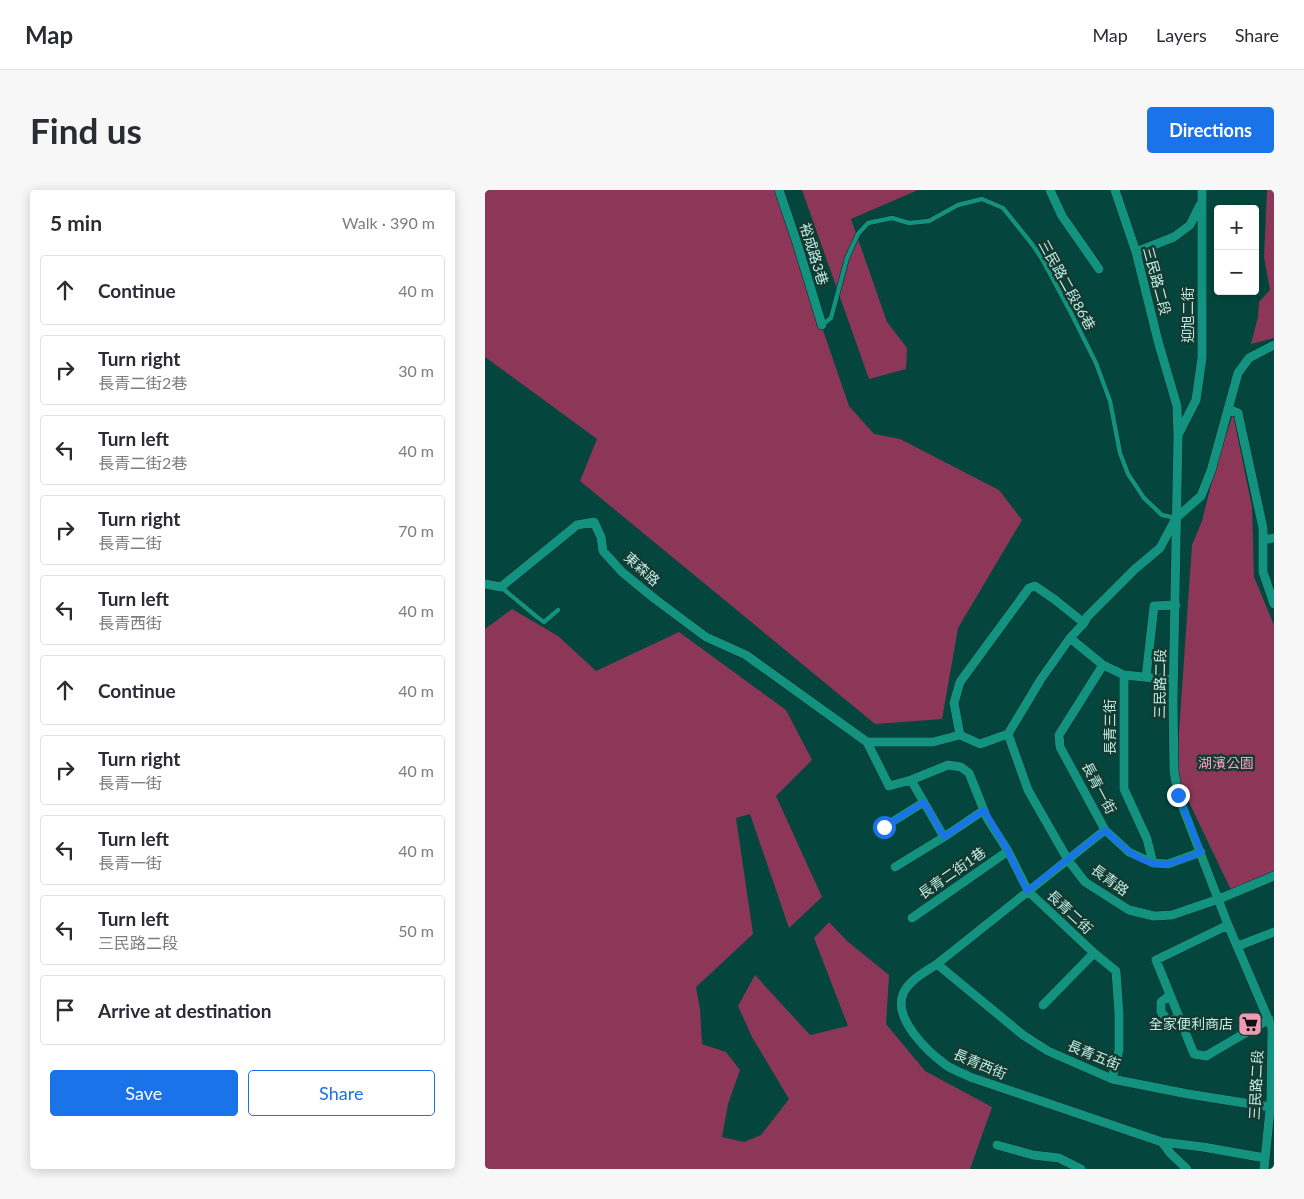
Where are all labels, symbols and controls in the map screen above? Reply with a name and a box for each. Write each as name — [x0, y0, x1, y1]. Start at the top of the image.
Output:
text: Map — [25, 20, 73, 49]
text: Map — [1092, 24, 1128, 46]
text: Layers — [1156, 24, 1207, 46]
text: Share — [1235, 24, 1279, 46]
button: Directions — [1147, 107, 1274, 153]
text: Find us — [30, 109, 142, 151]
map controls — [1214, 205, 1259, 295]
button: + — [1214, 205, 1259, 250]
text: 5 min — [50, 210, 102, 235]
text: Walk · 390 m — [342, 213, 435, 232]
street label: 裕成路3巷 — [797, 221, 832, 287]
street label: 三民路二段86巷 — [1036, 237, 1099, 333]
street label: 三民路二段 — [1140, 245, 1175, 317]
button: − — [1214, 250, 1259, 295]
icon: ahead — [51, 276, 79, 304]
text: Continue — [98, 279, 176, 302]
text: 40 m — [398, 281, 434, 300]
street label: 迎旭二街 — [1179, 287, 1196, 343]
text: Turn right — [98, 347, 180, 370]
icon: right — [51, 356, 79, 384]
text: 30 m — [398, 361, 434, 380]
text: 長青二街2巷 — [98, 373, 187, 392]
text: Turn left — [98, 427, 169, 450]
icon: left — [51, 436, 79, 464]
text: 40 m — [398, 441, 434, 460]
text: 長青二街2巷 — [98, 453, 187, 472]
text: Turn right — [98, 507, 180, 530]
icon: right — [51, 516, 79, 544]
text: 70 m — [398, 521, 434, 540]
text: 長青二街 — [98, 533, 162, 552]
street label: 東森路 — [621, 548, 664, 589]
text: Turn left — [98, 587, 169, 610]
icon: left — [51, 596, 79, 624]
text: 40 m — [398, 601, 434, 620]
text: 長青西街 — [98, 613, 162, 632]
street label: 三民路二段 — [1150, 649, 1169, 719]
icon: ahead — [51, 676, 79, 704]
text: Continue — [98, 679, 176, 702]
text: 40 m — [398, 681, 434, 700]
street label: 長青三街 — [1101, 699, 1118, 755]
text: Turn right — [98, 747, 180, 770]
park label: 湖濱公園 — [1198, 754, 1254, 771]
icon: right — [51, 756, 79, 784]
street label: 長青一街 — [1079, 759, 1120, 816]
text: 40 m — [398, 761, 434, 780]
text: 長青一街 — [98, 773, 162, 792]
route end — [1167, 784, 1190, 807]
route start — [873, 816, 896, 839]
text: Turn left — [98, 827, 169, 850]
icon: left — [51, 836, 79, 864]
text: 40 m — [398, 841, 434, 860]
street label: 長青二街1巷 — [915, 843, 989, 902]
text: 長青一街 — [98, 853, 162, 872]
street label: 長青路 — [1088, 860, 1132, 899]
street label: 長青二街 — [1044, 886, 1097, 937]
text: Turn left — [98, 907, 169, 930]
icon: left — [51, 916, 79, 944]
text: 50 m — [398, 921, 434, 940]
text: 三民路二段 — [98, 933, 178, 952]
icon: arrive — [51, 996, 79, 1024]
text: Arrive at destination — [98, 999, 271, 1022]
supermarket icon: 全家便利商店 — [1237, 1011, 1263, 1037]
place label: 全家便利商店 — [1149, 1015, 1233, 1032]
street label: 長青五街 — [1065, 1036, 1123, 1073]
street label: 長青西街 — [951, 1045, 1009, 1082]
street label: 三民路二段 — [1245, 1050, 1266, 1120]
button: Save — [50, 1070, 238, 1116]
button: Share — [248, 1070, 435, 1116]

